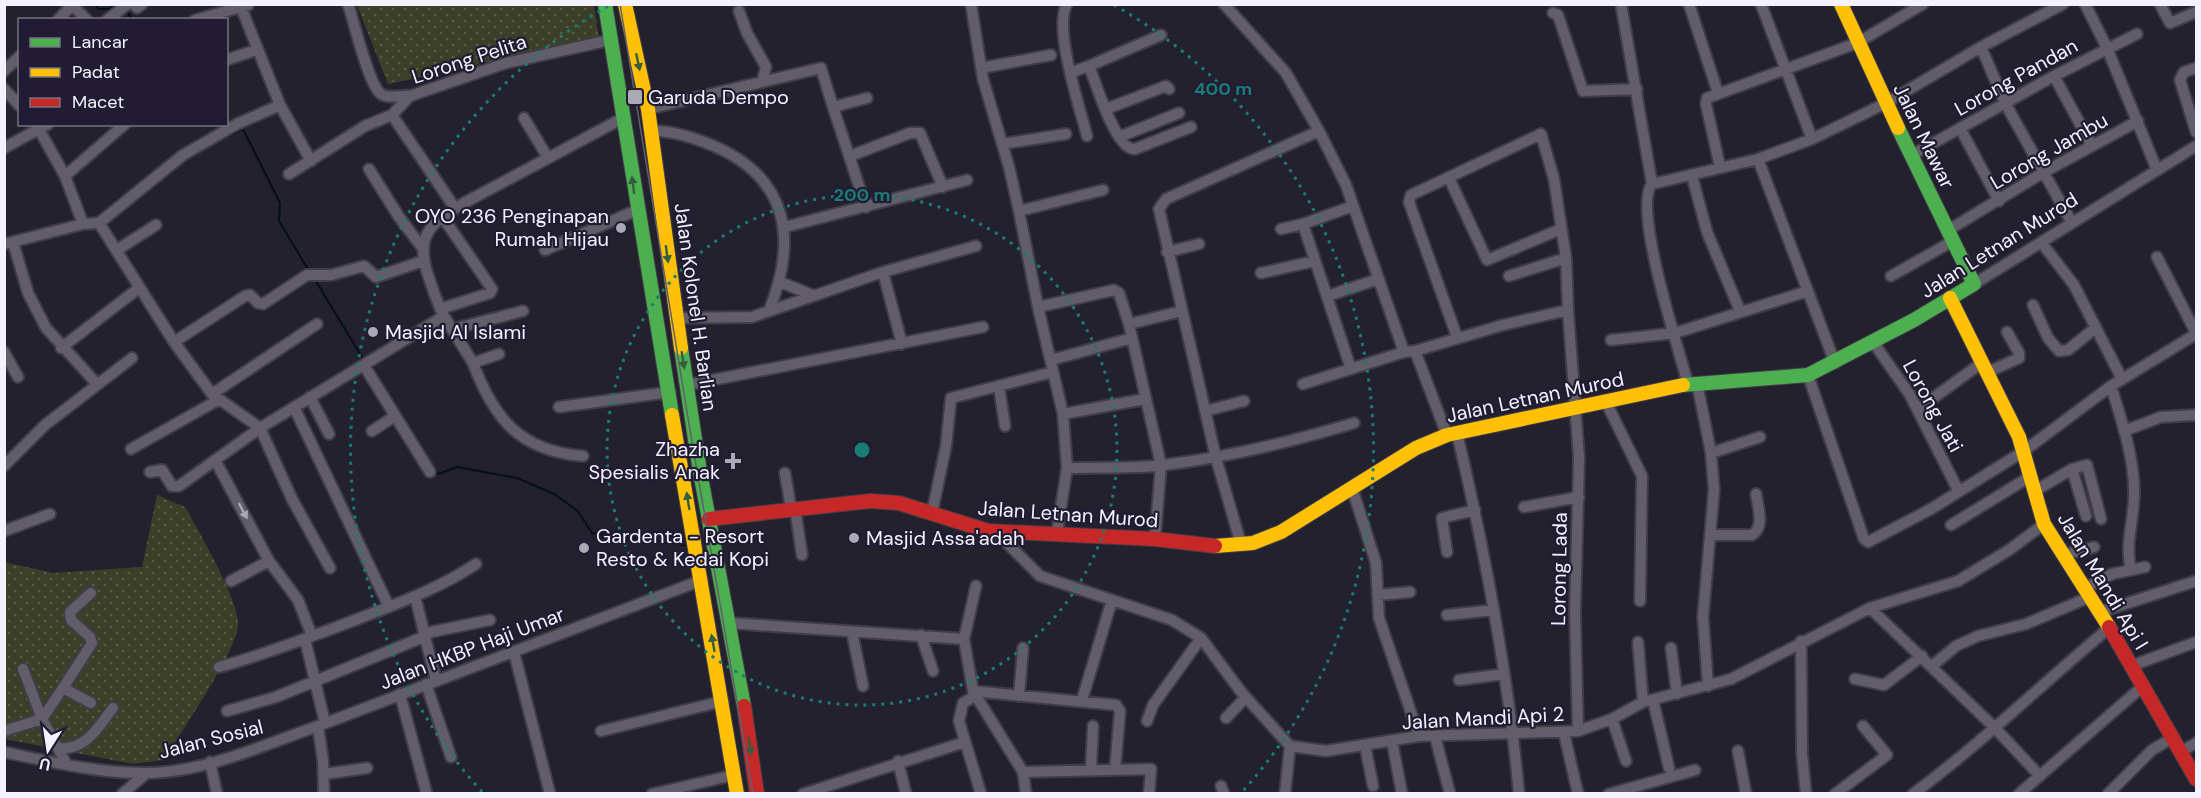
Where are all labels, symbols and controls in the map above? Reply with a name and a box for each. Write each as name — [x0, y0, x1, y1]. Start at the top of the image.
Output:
legend — [18, 18, 228, 126]
street label: Lorong Pelita — [408, 28, 530, 90]
text: Lancar — [72, 30, 129, 54]
street label: Lorong Pandan — [1950, 32, 2082, 122]
one-way arrow — [634, 52, 643, 71]
text: Padat — [72, 60, 120, 84]
text: 400 m — [1194, 77, 1252, 101]
street label: Jalan Mawar — [1887, 79, 1961, 193]
place label: Garuda Dempo — [648, 84, 789, 110]
marker: Garuda Dempo — [626, 88, 644, 106]
text: Macet — [72, 90, 124, 114]
street label: Lorong Jambu — [1986, 107, 2112, 195]
one-way arrow — [629, 175, 638, 194]
text: 200 m — [834, 183, 890, 207]
street label: Jalan Letnan Murod — [1915, 186, 2083, 304]
street label: Jalan Kolonel H. Barlian — [669, 201, 723, 413]
place label: OYO 236 Penginapan Rumah Hijau — [415, 203, 609, 252]
marker: OYO 236 Penginapan Rumah Hijau — [614, 221, 628, 235]
one-way arrow — [662, 245, 671, 264]
place label: Masjid Al Islami — [385, 319, 526, 345]
marker: Masjid Al Islami — [366, 325, 380, 339]
one-way arrow — [678, 350, 687, 369]
street label: Lorong Jati — [1897, 355, 1969, 457]
street label: Jalan Letnan Murod — [1444, 365, 1626, 429]
place label: Zhazha Spesialis Anak — [588, 436, 720, 485]
centre of rings — [852, 440, 872, 460]
marker: Zhazha Spesialis Anak — [724, 452, 742, 470]
one-way arrow — [684, 492, 693, 511]
street label: Jalan Letnan Murod — [977, 495, 1159, 533]
one-way arrow — [238, 503, 248, 520]
street label: Jalan Mandi Api I — [2052, 508, 2154, 654]
street label: Lorong Lada — [1545, 512, 1573, 626]
place label: Gardenta - Resort Resto & Kedai Kopi — [596, 523, 769, 572]
place label: Masjid Assa'adah — [866, 525, 1024, 551]
marker: Masjid Assa'adah — [847, 531, 861, 545]
marker: Gardenta - Resort Resto & Kedai Kopi — [577, 541, 591, 555]
street label: Jalan HKBP Haji Umar — [376, 601, 568, 695]
one-way arrow — [708, 634, 717, 653]
street label: Jalan Mandi Api 2 — [1401, 701, 1565, 735]
street label: Jalan Sosial — [156, 713, 266, 765]
north arrow — [18, 720, 78, 780]
one-way arrow — [745, 737, 754, 756]
text: U — [37, 753, 53, 776]

